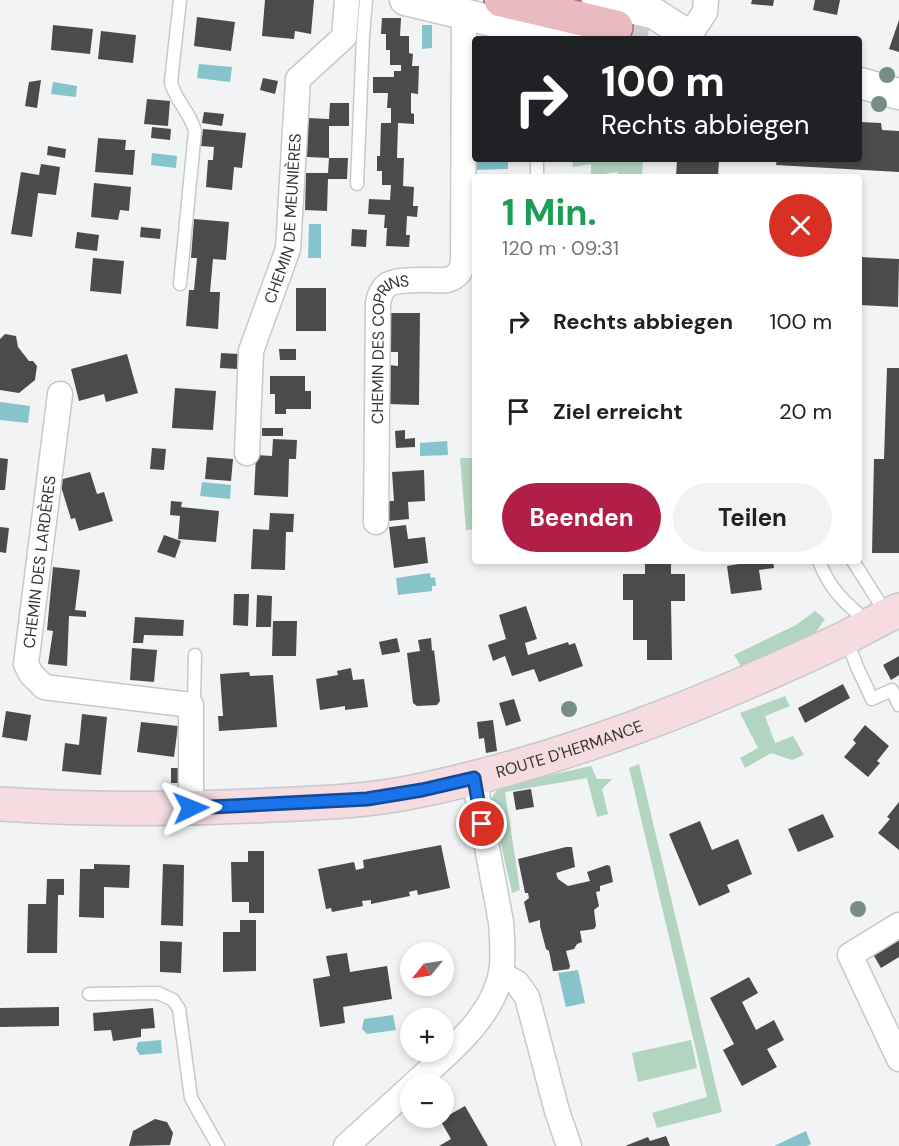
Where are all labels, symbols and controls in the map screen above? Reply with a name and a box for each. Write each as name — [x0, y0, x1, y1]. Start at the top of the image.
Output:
text: 100 m — [601, 54, 725, 109]
icon: right — [502, 60, 580, 138]
text: Rechts abbiegen — [601, 107, 809, 142]
street label: CHEMIN DE MEUNIÈRES — [259, 133, 306, 306]
text: 1 Min. — [502, 189, 597, 236]
button: close — [769, 194, 832, 257]
text: 120 m · 09:31 — [502, 235, 619, 261]
street label: CHEMIN DES COPRINS — [367, 270, 410, 424]
icon: right — [502, 305, 535, 338]
text: Rechts abbiegen — [553, 307, 733, 336]
text: 100 m — [770, 307, 832, 336]
icon: arrive — [502, 395, 535, 428]
text: Ziel erreicht — [553, 397, 683, 426]
text: 20 m — [779, 397, 832, 426]
street label: CHEMIN DES LARDÈRES — [18, 474, 61, 650]
button: Beenden — [502, 483, 661, 552]
button: Teilen — [673, 483, 832, 552]
street label: ROUTE D'HERMANCE — [493, 715, 646, 783]
position arrow — [159, 776, 223, 840]
pin — [456, 798, 507, 849]
icon: arrive — [465, 807, 498, 840]
north arrow — [400, 942, 454, 996]
map controls — [400, 942, 454, 1128]
button: + — [400, 1008, 454, 1062]
button: − — [400, 1074, 454, 1128]

